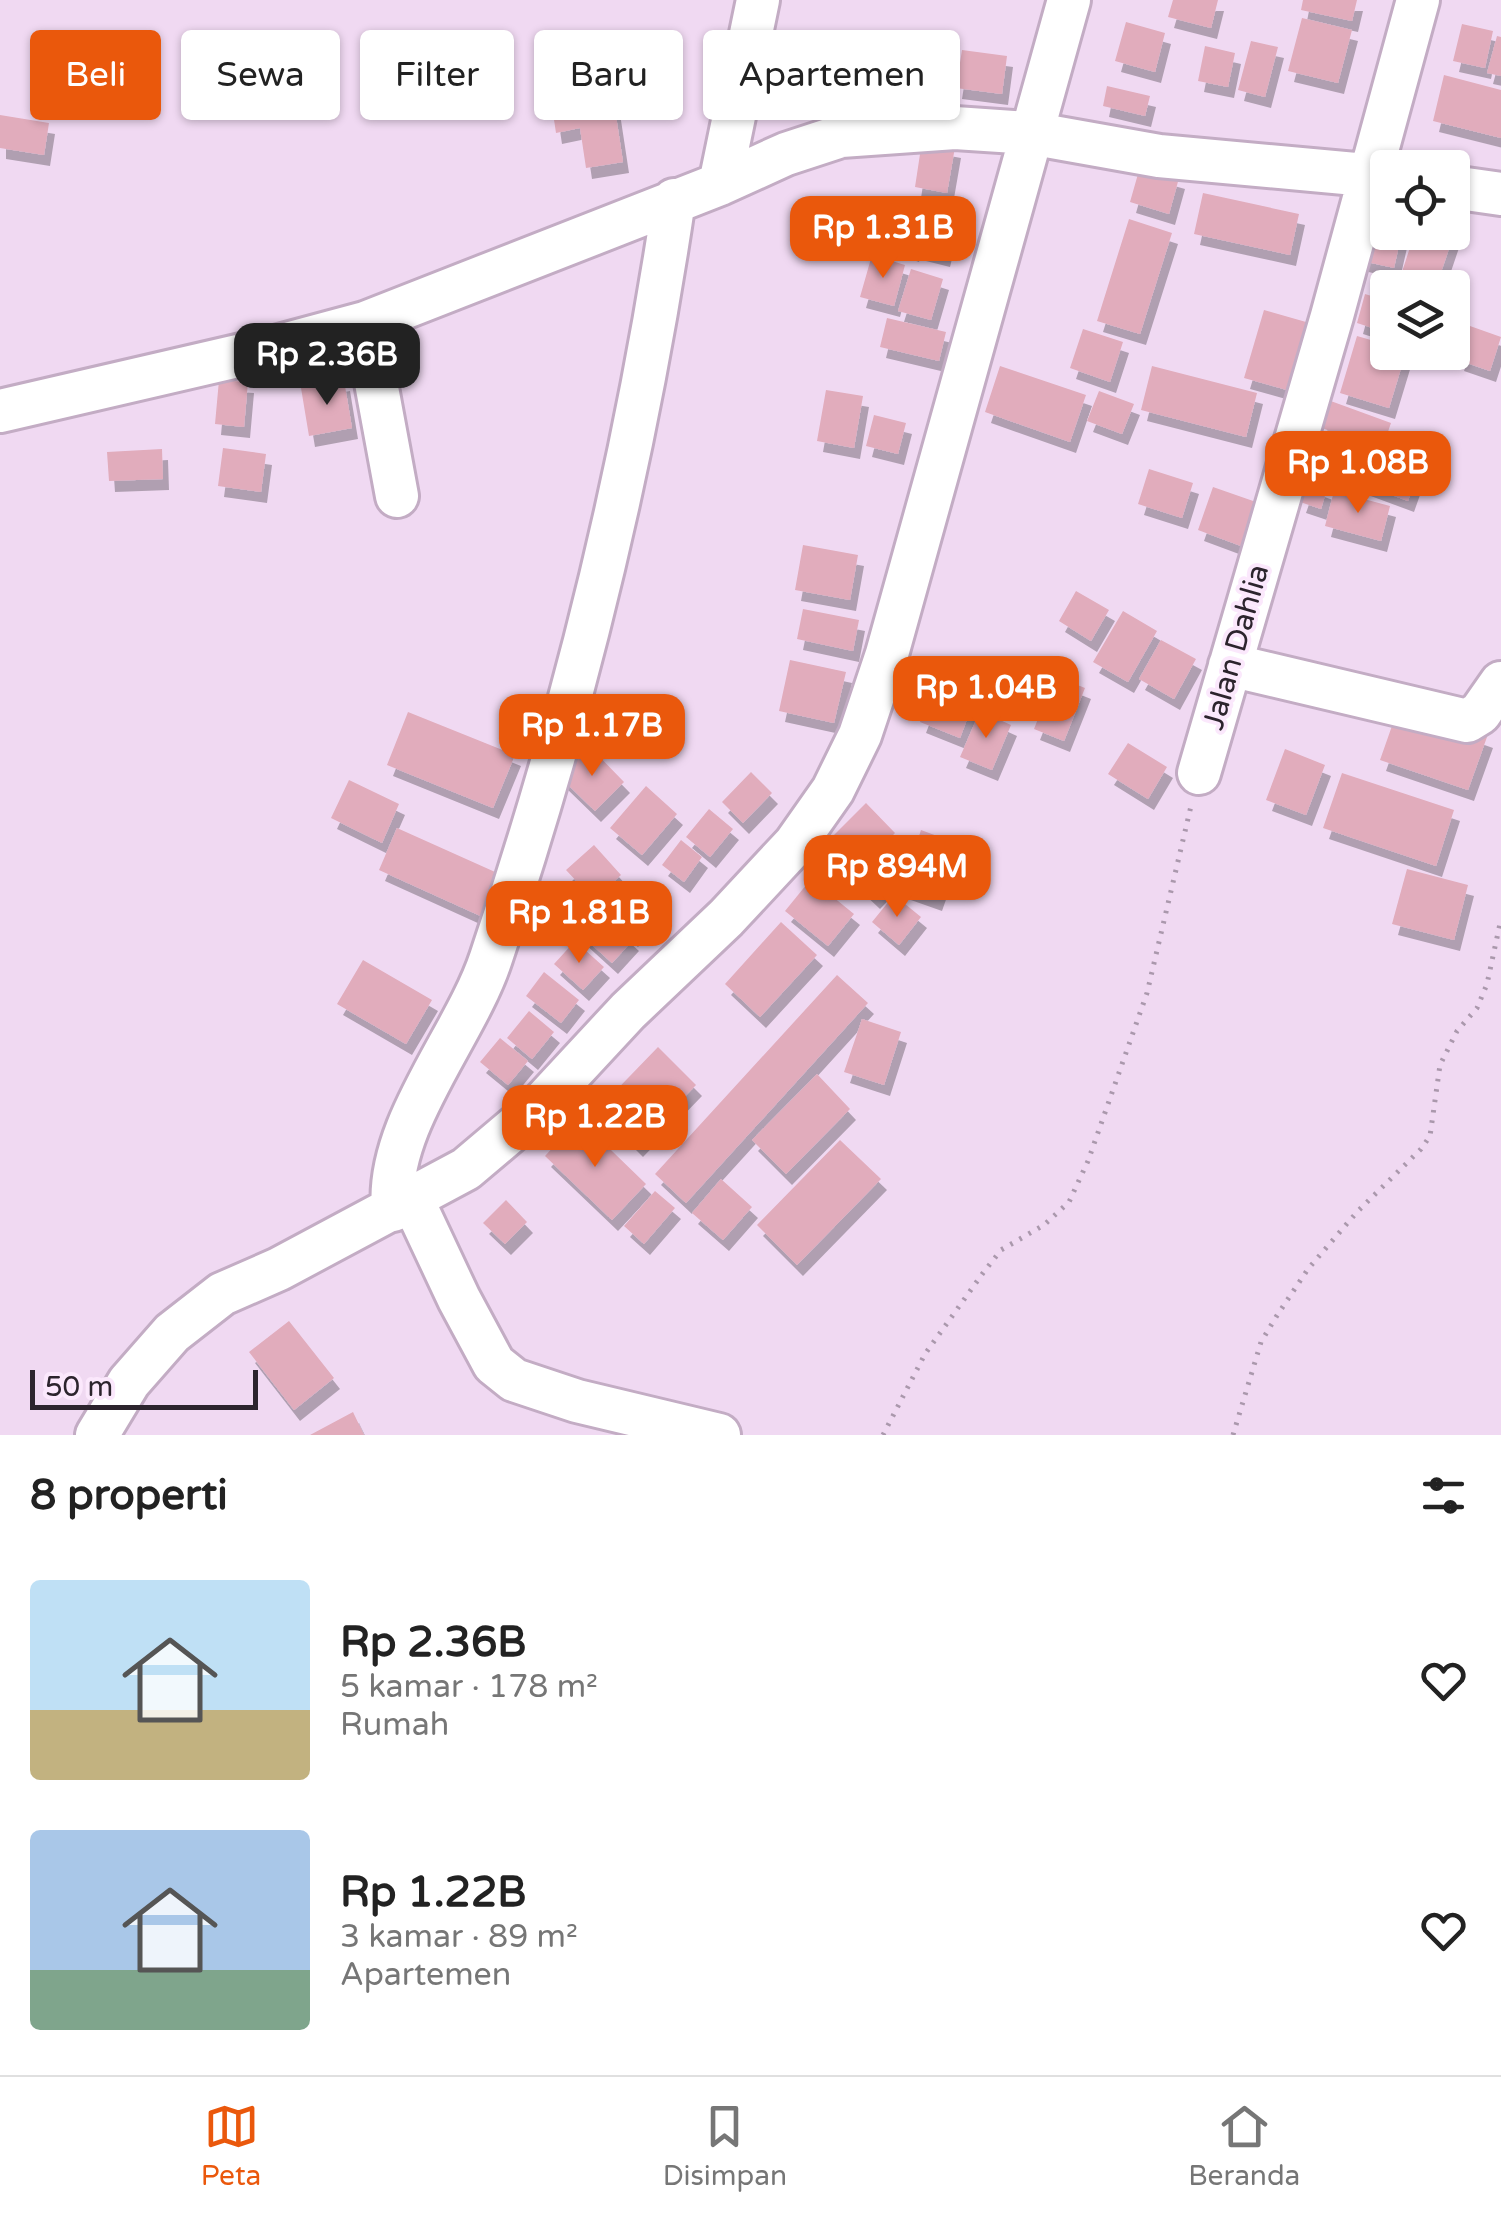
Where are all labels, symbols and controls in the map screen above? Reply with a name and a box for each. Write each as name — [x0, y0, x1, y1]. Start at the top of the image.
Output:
chip: Beli — [30, 30, 161, 120]
chip: Sewa — [181, 30, 340, 120]
chip: Filter — [360, 30, 514, 120]
chip: Baru — [534, 30, 683, 120]
chip: Apartemen — [703, 30, 960, 120]
map controls — [1370, 150, 1470, 370]
button: locate — [1370, 150, 1470, 250]
pin: Rp 1.31B — [780, 196, 986, 281]
text: Rp 1.31B — [812, 209, 954, 247]
button: layers — [1370, 270, 1470, 370]
pin: Rp 2.36B — [224, 323, 430, 408]
text: Rp 2.36B — [256, 336, 398, 374]
pin: Rp 1.08B — [1255, 431, 1461, 516]
text: Rp 1.08B — [1287, 444, 1429, 482]
street label: Jalan Dahlia — [1195, 560, 1277, 734]
pin: Rp 1.04B — [883, 656, 1089, 741]
text: Rp 1.04B — [915, 669, 1057, 707]
pin: Rp 1.17B — [489, 694, 695, 779]
text: Rp 1.17B — [521, 707, 663, 745]
pin: Rp 894M — [805, 835, 989, 920]
text: Rp 894M — [826, 848, 968, 886]
pin: Rp 1.81B — [476, 881, 682, 966]
text: Rp 1.81B — [508, 894, 650, 932]
pin: Rp 1.22B — [492, 1085, 698, 1170]
text: Rp 1.22B — [524, 1098, 666, 1136]
scale bar — [30, 1365, 258, 1410]
text: 50 m — [45, 1370, 113, 1404]
icon: filters — [1416, 1468, 1471, 1523]
text: 8 properti — [30, 1470, 228, 1521]
text: Rp 2.36B — [340, 1617, 526, 1668]
icon: home — [110, 1620, 230, 1740]
icon: heart — [1416, 1653, 1471, 1708]
text: 5 kamar · 178 m² — [340, 1668, 598, 1706]
text: Rumah — [340, 1706, 449, 1744]
text: Rp 1.22B — [340, 1867, 526, 1918]
icon: home — [110, 1870, 230, 1990]
icon: heart — [1416, 1903, 1471, 1958]
text: 3 kamar · 89 m² — [340, 1918, 578, 1956]
text: Apartemen — [340, 1956, 511, 1994]
tab: Peta — [201, 2099, 261, 2193]
tab: Disimpan — [663, 2099, 787, 2193]
tab: Beranda — [1188, 2099, 1300, 2193]

